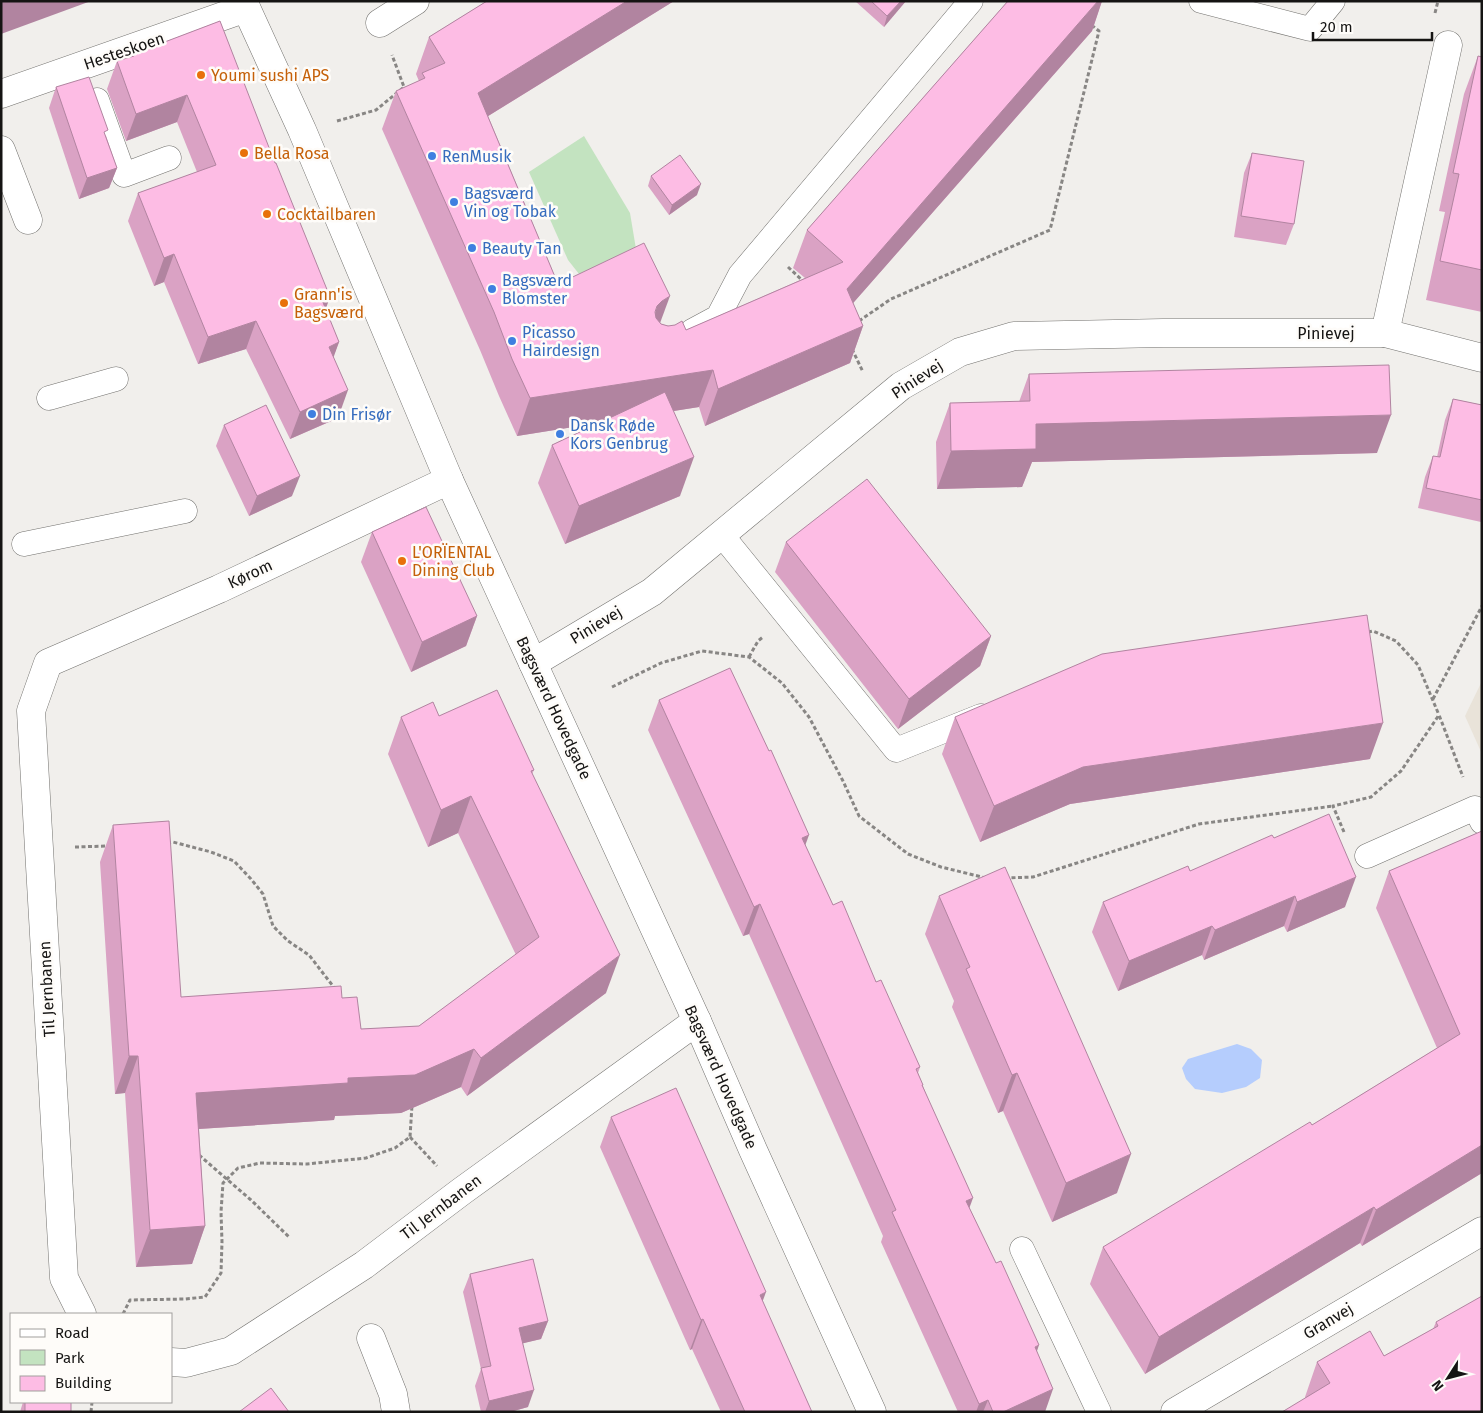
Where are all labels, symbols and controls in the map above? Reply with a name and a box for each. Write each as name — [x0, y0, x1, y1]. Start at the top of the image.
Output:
scale bar — [1313, 10, 1432, 42]
text: 20 m — [1320, 18, 1353, 36]
street label: Hesteskoen — [81, 28, 167, 74]
place label: Youmi sushi APS — [211, 66, 330, 85]
marker: Youmi sushi APS — [195, 69, 207, 81]
place label: Bella Rosa — [254, 144, 330, 163]
marker: Bella Rosa — [238, 147, 250, 159]
place label: RenMusik — [442, 147, 512, 166]
marker: RenMusik — [426, 150, 438, 162]
place label: Bagsværd Vin og Tobak — [464, 184, 557, 221]
marker: Bagsværd Vin og Tobak — [448, 196, 460, 208]
place label: Cocktailbaren — [277, 205, 376, 224]
marker: Cocktailbaren — [261, 208, 273, 220]
place label: Beauty Tan — [482, 239, 562, 258]
marker: Beauty Tan — [466, 242, 478, 254]
place label: Bagsværd Blomster — [502, 271, 572, 308]
marker: Bagsværd Blomster — [486, 283, 498, 295]
place label: Grann'is Bagsværd — [294, 285, 364, 322]
marker: Grann'is Bagsværd — [278, 297, 290, 309]
place label: Picasso Hairdesign — [522, 323, 600, 360]
street label: Pinievej — [1297, 324, 1355, 343]
marker: Picasso Hairdesign — [506, 335, 518, 347]
street label: Pinievej — [888, 355, 946, 403]
place label: Din Frisør — [322, 405, 392, 424]
marker: Din Frisør — [306, 408, 318, 420]
place label: Dansk Røde Kors Genbrug — [570, 416, 668, 453]
marker: Dansk Røde Kors Genbrug — [554, 428, 566, 440]
place label: L'ORÏENTAL Dining Club — [412, 543, 495, 580]
street label: Kørom — [225, 555, 275, 593]
marker: L'ORÏENTAL Dining Club — [396, 555, 408, 567]
street label: Pinievej — [567, 602, 625, 648]
street label: Bagsværd Hovedgade — [512, 633, 596, 783]
street label: Til Jernbanen — [35, 940, 59, 1038]
street label: Bagsværd Hovedgade — [681, 1002, 761, 1152]
street label: Til Jernbanen — [397, 1170, 485, 1244]
street label: Granvej — [1300, 1299, 1356, 1343]
legend — [10, 1313, 172, 1403]
text: Road — [55, 1324, 90, 1342]
text: Park — [55, 1349, 85, 1367]
north arrow — [1423, 1353, 1473, 1403]
text: Building — [55, 1374, 111, 1392]
text: N — [1428, 1377, 1447, 1394]

